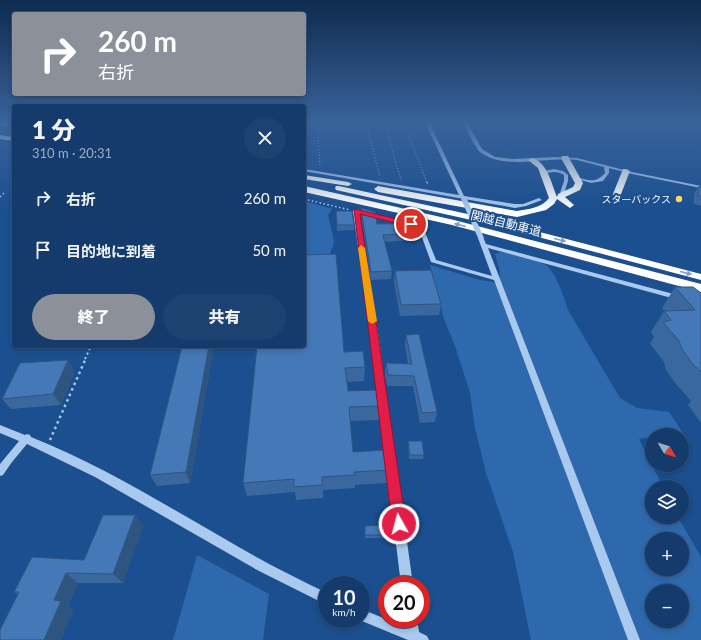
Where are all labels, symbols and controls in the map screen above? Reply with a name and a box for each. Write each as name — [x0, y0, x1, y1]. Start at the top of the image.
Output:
text: 260 m — [98, 24, 177, 58]
icon: right — [32, 28, 84, 80]
text: 右折 — [98, 61, 134, 83]
text: 1 分 — [32, 115, 75, 144]
button: close — [244, 117, 286, 159]
text: 310 m · 20:31 — [32, 145, 112, 161]
icon: right — [32, 187, 54, 209]
text: 260 m — [244, 189, 286, 207]
text: 右折 — [66, 190, 96, 208]
place label: スターバックス — [601, 193, 671, 205]
marker: スターバックス — [674, 194, 684, 204]
pin — [394, 207, 428, 241]
street label: 関越自動車道 — [469, 207, 543, 239]
icon: arrive — [400, 213, 422, 235]
one-way arrow — [454, 222, 466, 228]
one-way arrow — [554, 238, 566, 244]
icon: arrive — [32, 239, 54, 261]
text: 50 m — [252, 241, 286, 259]
text: 目的地に到着 — [66, 242, 156, 260]
one-way arrow — [680, 270, 692, 276]
button: 終了 — [32, 294, 155, 340]
button: 共有 — [163, 294, 286, 340]
north arrow — [645, 428, 689, 472]
map controls — [645, 428, 689, 628]
button: layers — [645, 480, 689, 524]
position arrow — [378, 503, 420, 545]
button: + — [645, 532, 689, 576]
speed limit sign: 20 — [378, 576, 430, 628]
button: − — [645, 584, 689, 628]
text: 10 — [332, 585, 356, 609]
text: km/h — [332, 606, 356, 618]

